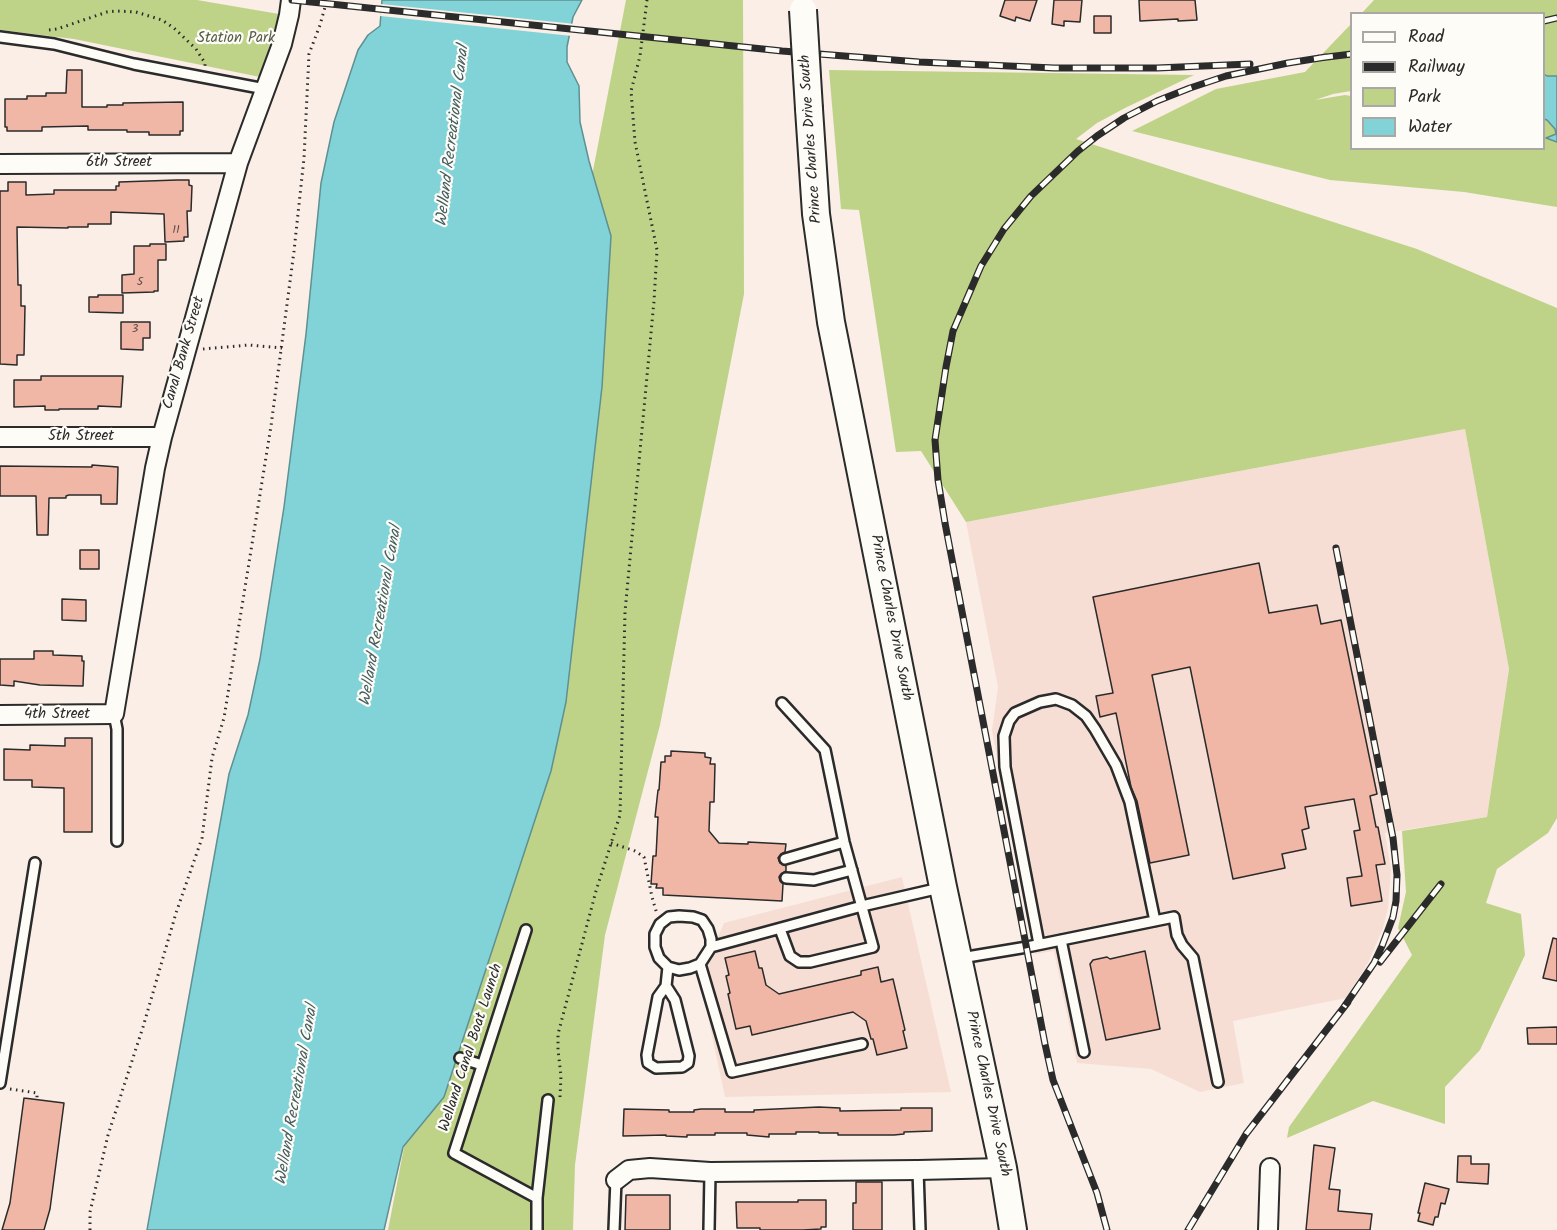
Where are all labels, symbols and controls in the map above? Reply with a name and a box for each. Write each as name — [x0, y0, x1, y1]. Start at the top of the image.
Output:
legend — [1350, 12, 1545, 150]
text: Road — [1408, 23, 1444, 52]
park label: Station Park — [197, 30, 275, 48]
water label: Welland Recreational Canal — [433, 44, 475, 228]
text: Railway — [1408, 53, 1465, 82]
street label: Prince Charles Drive South — [797, 54, 827, 224]
text: Park — [1408, 83, 1441, 112]
text: Water — [1408, 113, 1452, 142]
street label: 6th Street — [86, 154, 152, 172]
house number: 11 — [172, 224, 180, 238]
house number: 5 — [137, 276, 143, 290]
street label: Canal Bank Street — [160, 295, 210, 411]
house number: 3 — [132, 323, 138, 337]
street label: 5th Street — [48, 428, 114, 446]
water label: Welland Recreational Canal — [357, 525, 407, 707]
street label: Prince Charles Drive South — [865, 533, 915, 703]
street label: 4th Street — [24, 706, 90, 724]
street label: Welland Canal Boat Launch — [436, 962, 508, 1134]
water label: Welland Recreational Canal — [273, 1004, 323, 1186]
street label: Prince Charles Drive South — [961, 1009, 1013, 1179]

